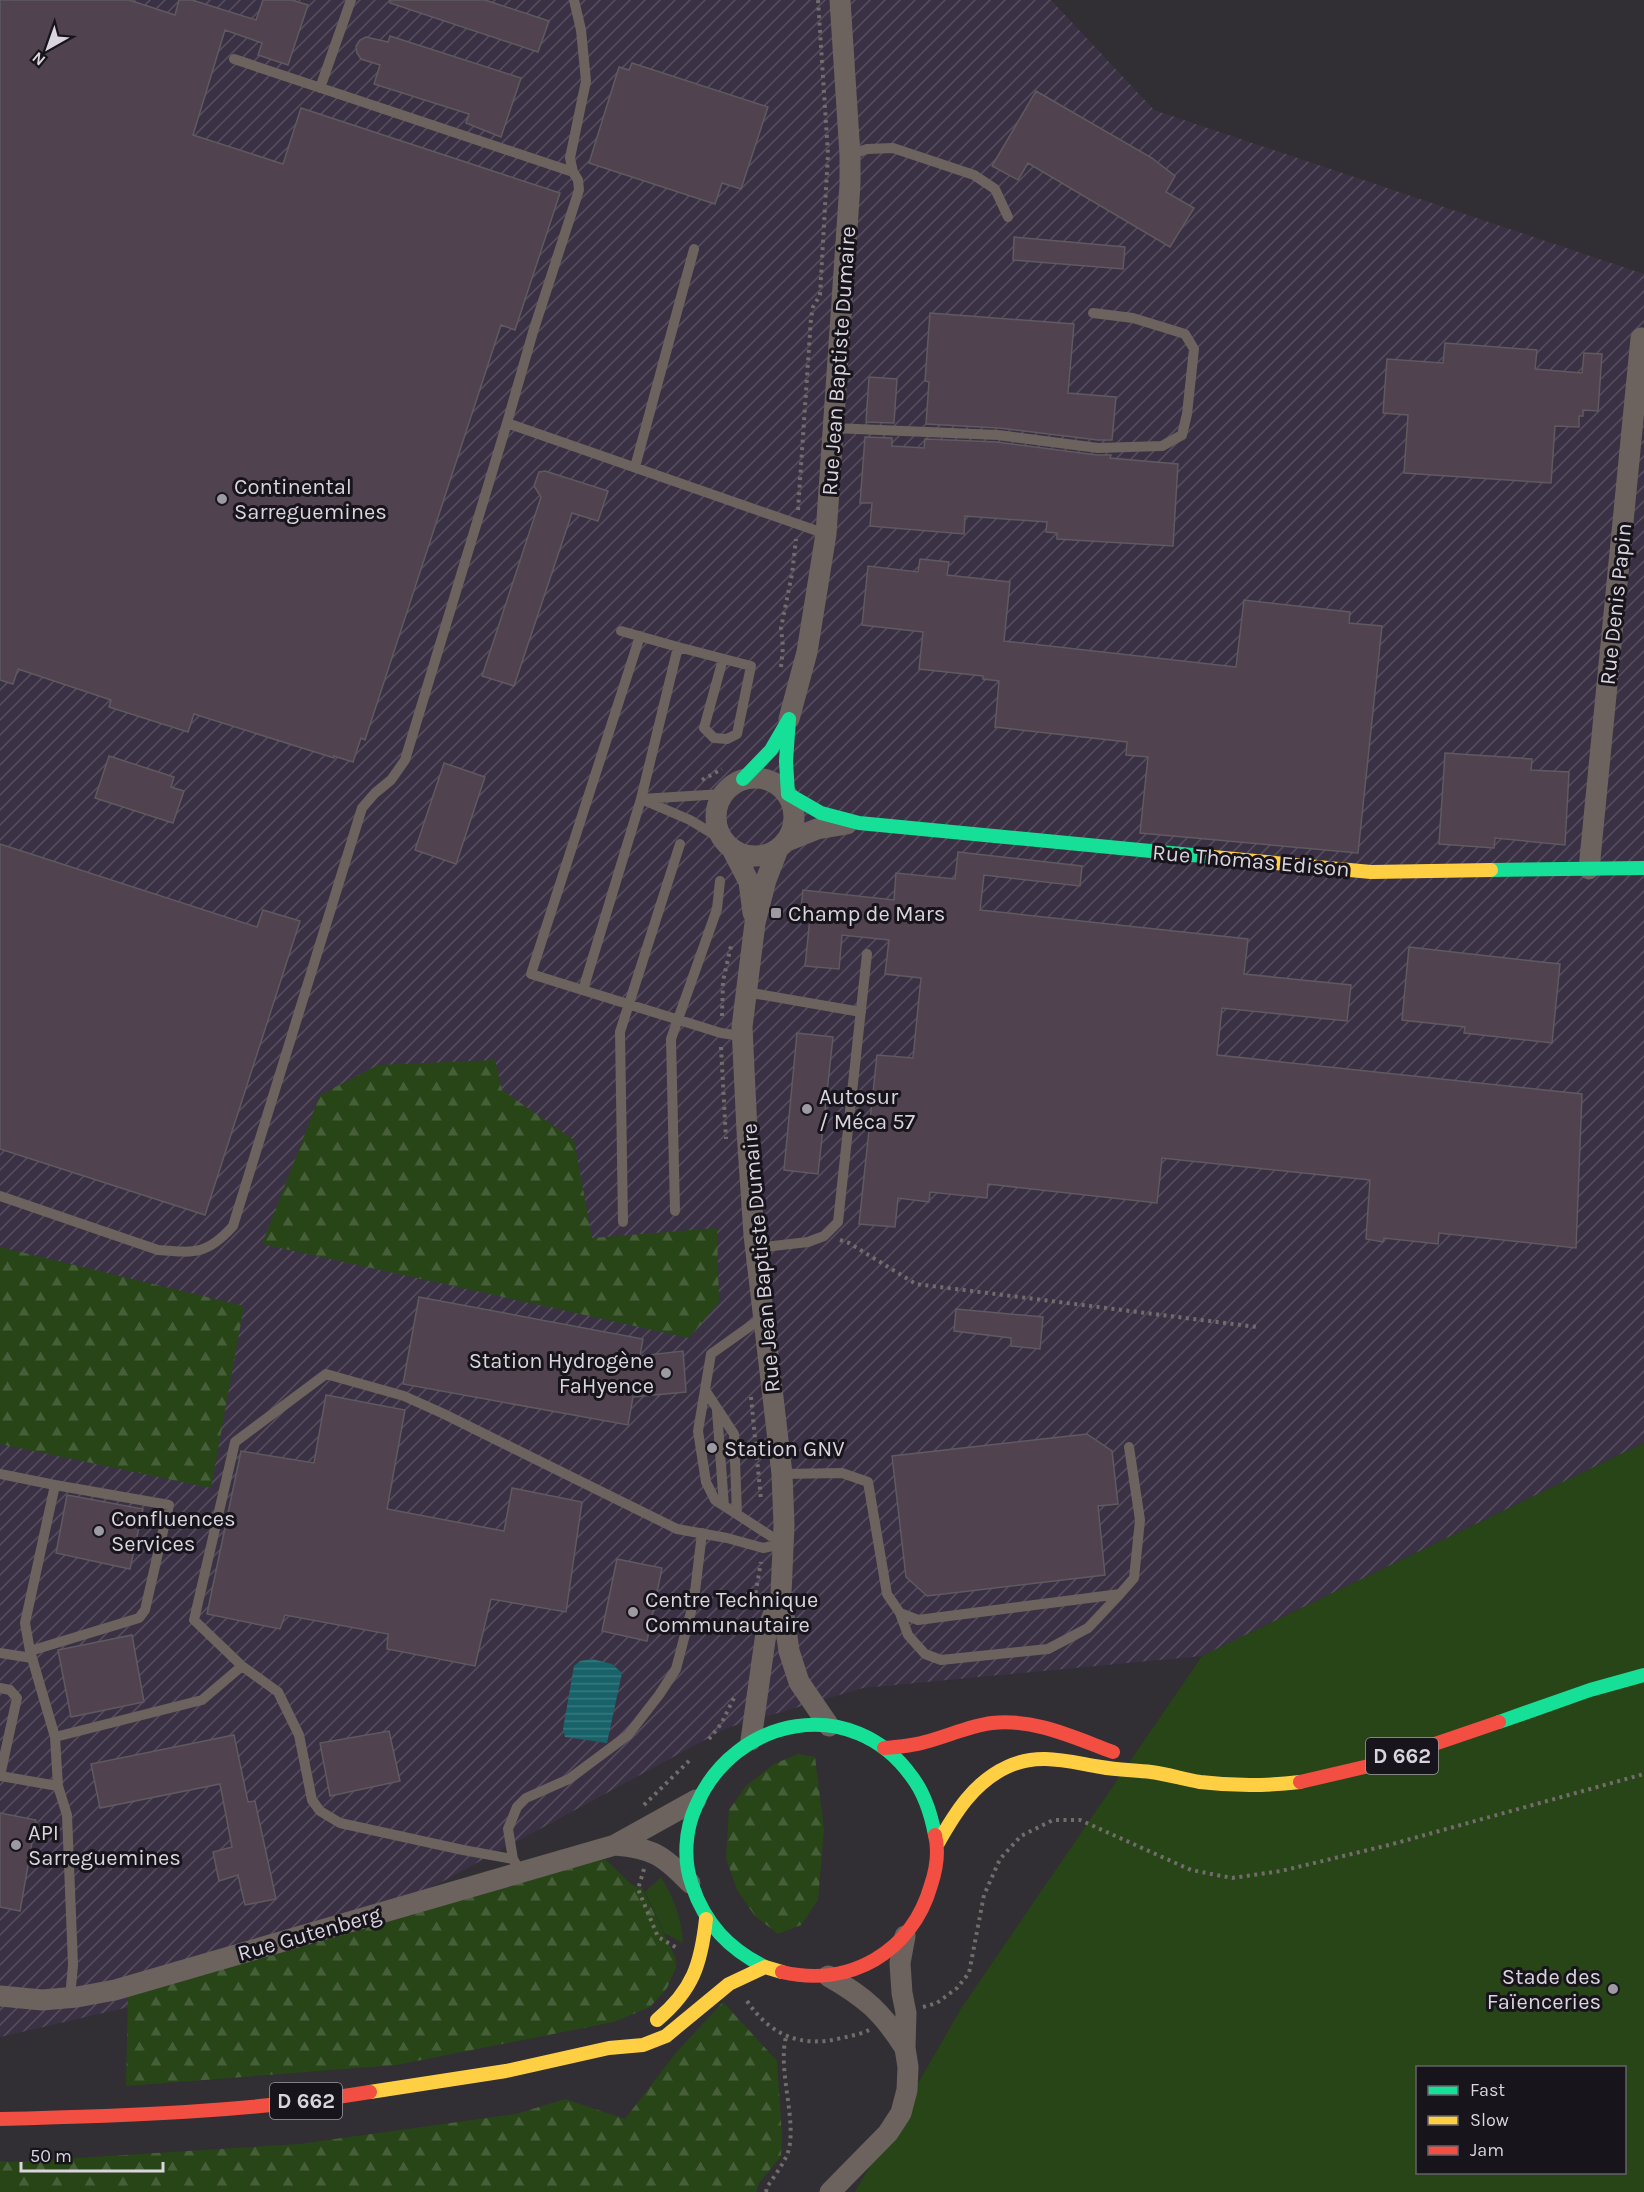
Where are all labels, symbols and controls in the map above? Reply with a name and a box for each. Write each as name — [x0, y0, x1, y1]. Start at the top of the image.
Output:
north arrow — [18, 18, 78, 78]
text: N — [28, 48, 49, 70]
street label: Rue Jean Baptiste Dumaire — [817, 225, 861, 497]
place label: Continental Sarreguemines — [234, 474, 387, 525]
marker: Continental Sarreguemines — [215, 492, 229, 506]
street label: Rue Denis Papin — [1595, 522, 1637, 686]
street label: Rue Thomas Edison — [1151, 839, 1351, 883]
place label: Champ de Mars — [788, 901, 945, 927]
marker: Champ de Mars — [769, 906, 783, 920]
place label: Autosur / Méca 57 — [819, 1084, 915, 1135]
marker: Autosur / Méca 57 — [800, 1102, 814, 1116]
street label: Rue Jean Baptiste Dumaire — [736, 1122, 786, 1394]
place label: Station Hydrogène FaHyence — [469, 1348, 654, 1399]
marker: Station Hydrogène FaHyence — [659, 1366, 673, 1380]
place label: Station GNV — [724, 1436, 845, 1462]
marker: Station GNV — [705, 1441, 719, 1455]
place label: Confluences Services — [111, 1506, 236, 1557]
marker: Confluences Services — [92, 1524, 106, 1538]
place label: Centre Technique Communautaire — [645, 1587, 818, 1638]
marker: Centre Technique Communautaire — [626, 1605, 640, 1619]
road number: D 662 — [1366, 1738, 1438, 1774]
place label: API Sarreguemines — [28, 1820, 181, 1871]
marker: API Sarreguemines — [9, 1838, 23, 1852]
street label: Rue Gutenberg — [235, 1901, 385, 1967]
place label: Stade des Faïenceries — [1487, 1964, 1601, 2015]
marker: Stade des Faïenceries — [1606, 1982, 1620, 1996]
legend — [1416, 2066, 1626, 2174]
text: Fast — [1470, 2079, 1505, 2101]
road number: D 662 — [270, 2083, 342, 2119]
text: Slow — [1470, 2109, 1509, 2131]
scale bar — [21, 2135, 164, 2173]
text: Jam — [1470, 2139, 1504, 2161]
text: 50 m — [30, 2145, 72, 2167]

